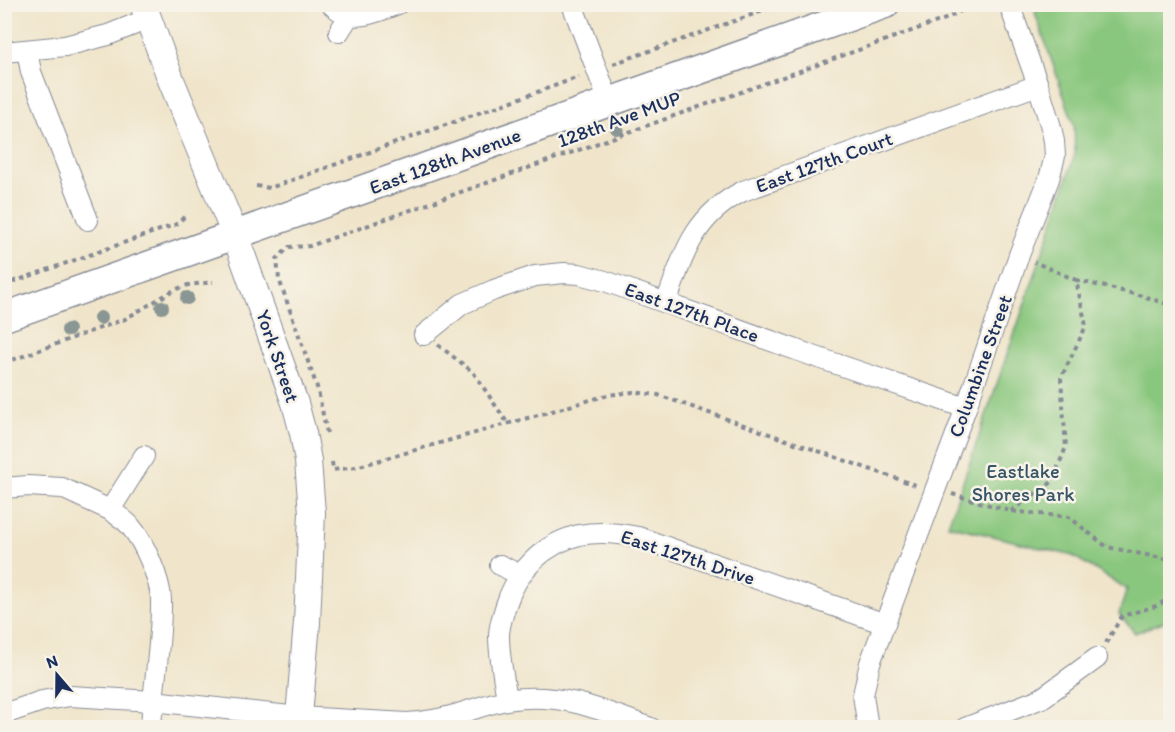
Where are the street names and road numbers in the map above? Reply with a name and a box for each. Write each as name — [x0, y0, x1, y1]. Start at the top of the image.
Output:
street label: 128th Ave MUP — [554, 86, 684, 152]
street label: East 128th Avenue — [366, 122, 524, 200]
street label: East 127th Court — [752, 126, 896, 198]
street label: East 127th Place — [622, 277, 762, 347]
street label: Columbine Street — [943, 291, 1017, 441]
street label: York Street — [251, 307, 305, 406]
street label: East 127th Drive — [618, 524, 758, 590]

